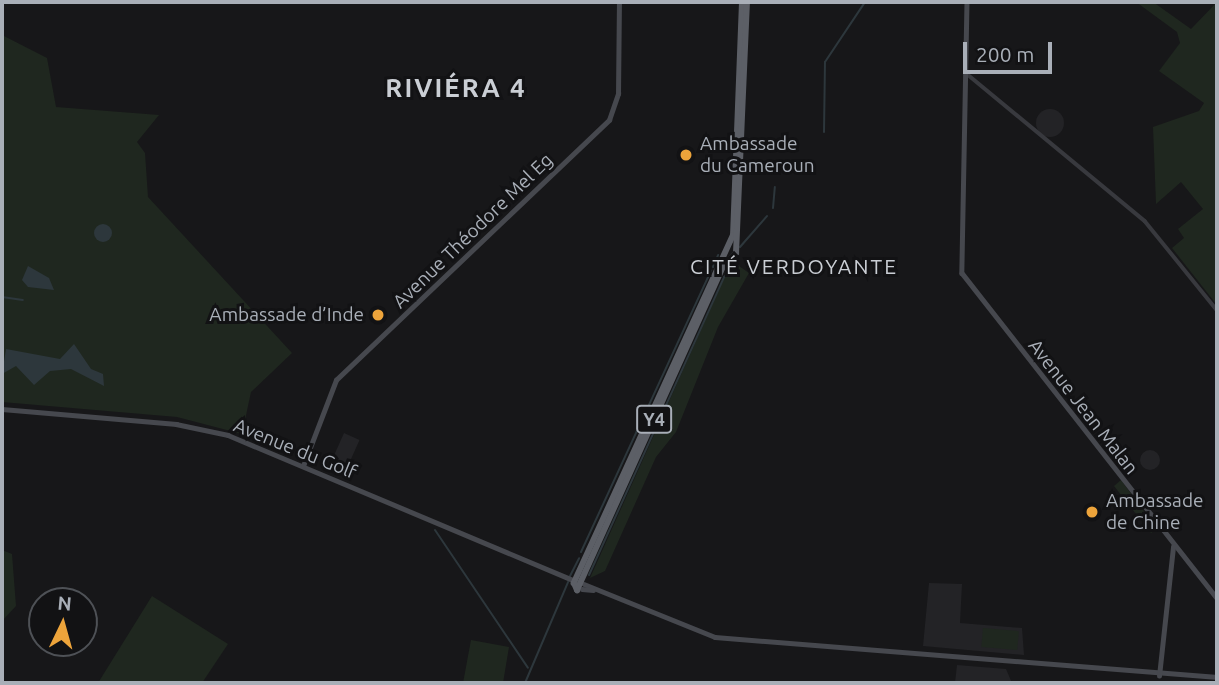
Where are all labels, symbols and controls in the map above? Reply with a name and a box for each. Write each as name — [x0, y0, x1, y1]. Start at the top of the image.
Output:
scale bar — [967, 28, 1056, 72]
text: 200 m — [976, 42, 1034, 66]
district label: RIVIÉRA 4 — [386, 72, 526, 104]
place label: Ambassade du Cameroun — [700, 133, 815, 177]
marker: Ambassade du Cameroun — [678, 147, 694, 163]
street label: Avenue Théodore Mel Eg — [388, 149, 558, 313]
district label: CITÉ VERDOYANTE — [692, 253, 896, 279]
place label: Ambassade d’Inde — [209, 304, 364, 326]
marker: Ambassade d’Inde — [370, 307, 386, 323]
street label: Avenue Jean Malan — [1023, 335, 1143, 479]
road number: Y4 — [635, 404, 673, 433]
street label: Avenue du Golf — [230, 414, 360, 484]
place label: Ambassade de Chine — [1106, 490, 1203, 534]
marker: Ambassade de Chine — [1084, 504, 1100, 520]
north arrow — [28, 587, 98, 657]
text: N — [57, 591, 73, 615]

